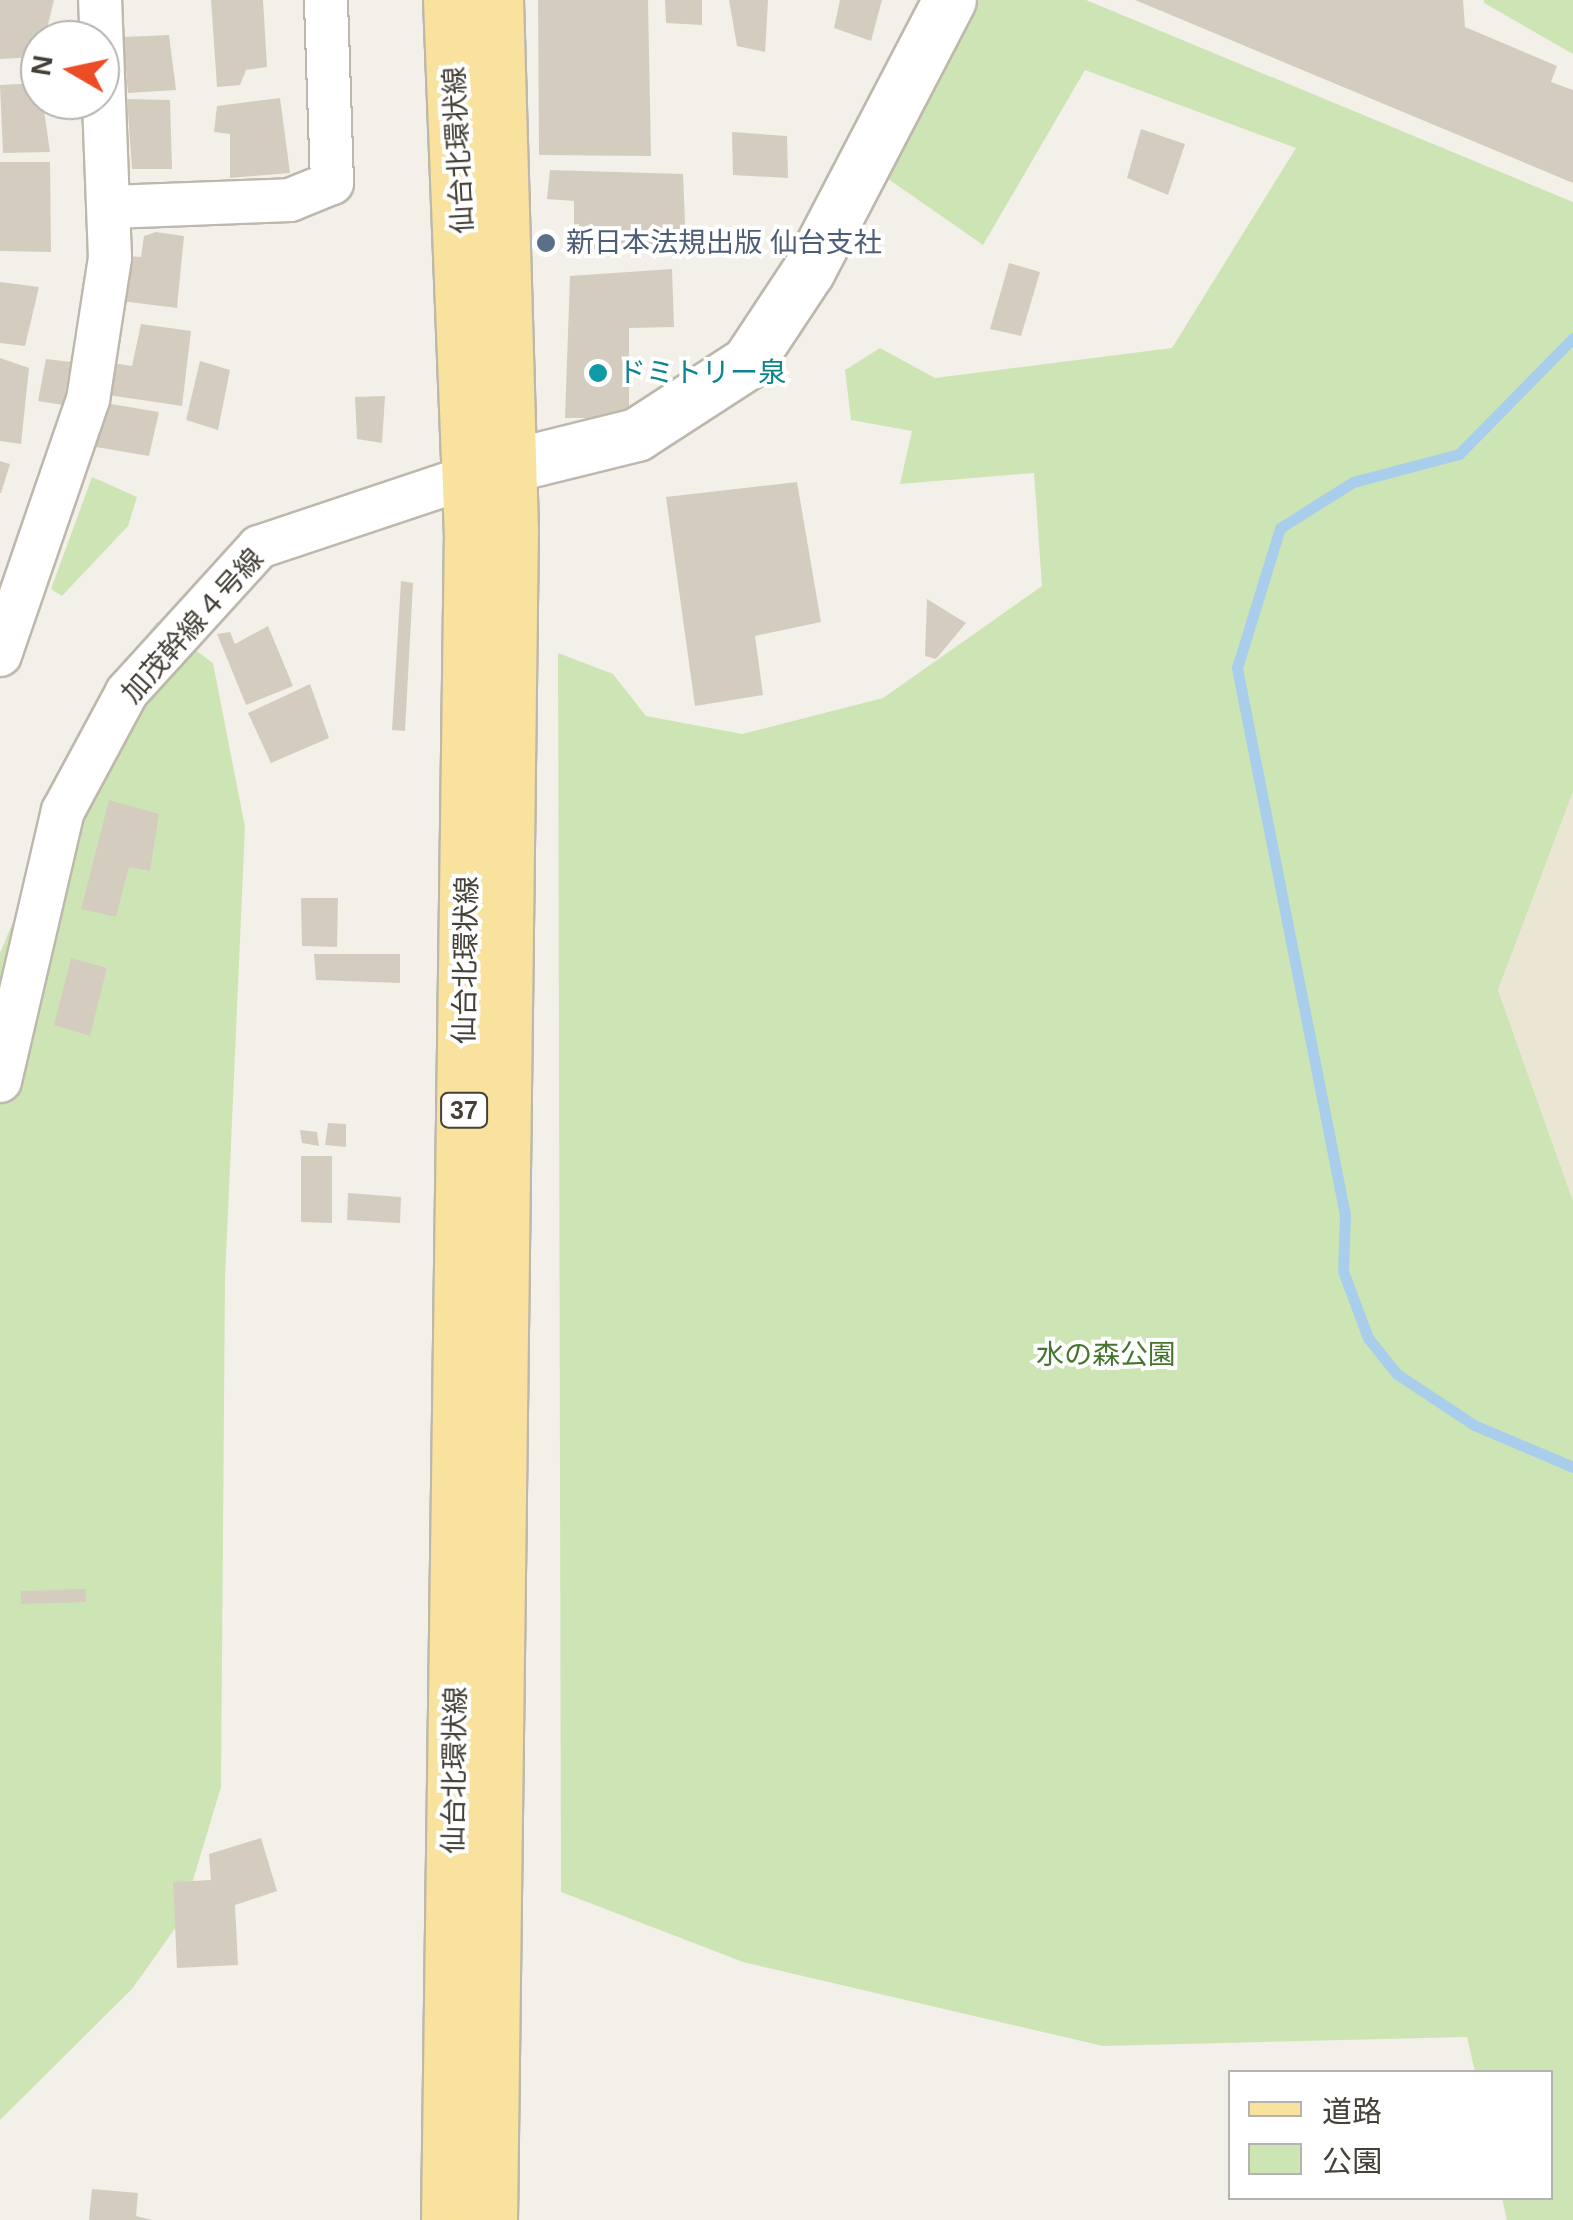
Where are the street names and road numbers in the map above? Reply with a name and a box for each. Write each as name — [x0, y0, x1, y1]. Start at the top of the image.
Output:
street label: 仙台北環状線 — [438, 65, 480, 235]
street label: 加茂幹線４号線 — [115, 542, 271, 710]
street label: 仙台北環状線 — [448, 876, 484, 1044]
road number: 37 — [439, 1090, 489, 1130]
street label: 仙台北環状線 — [437, 1686, 473, 1854]

